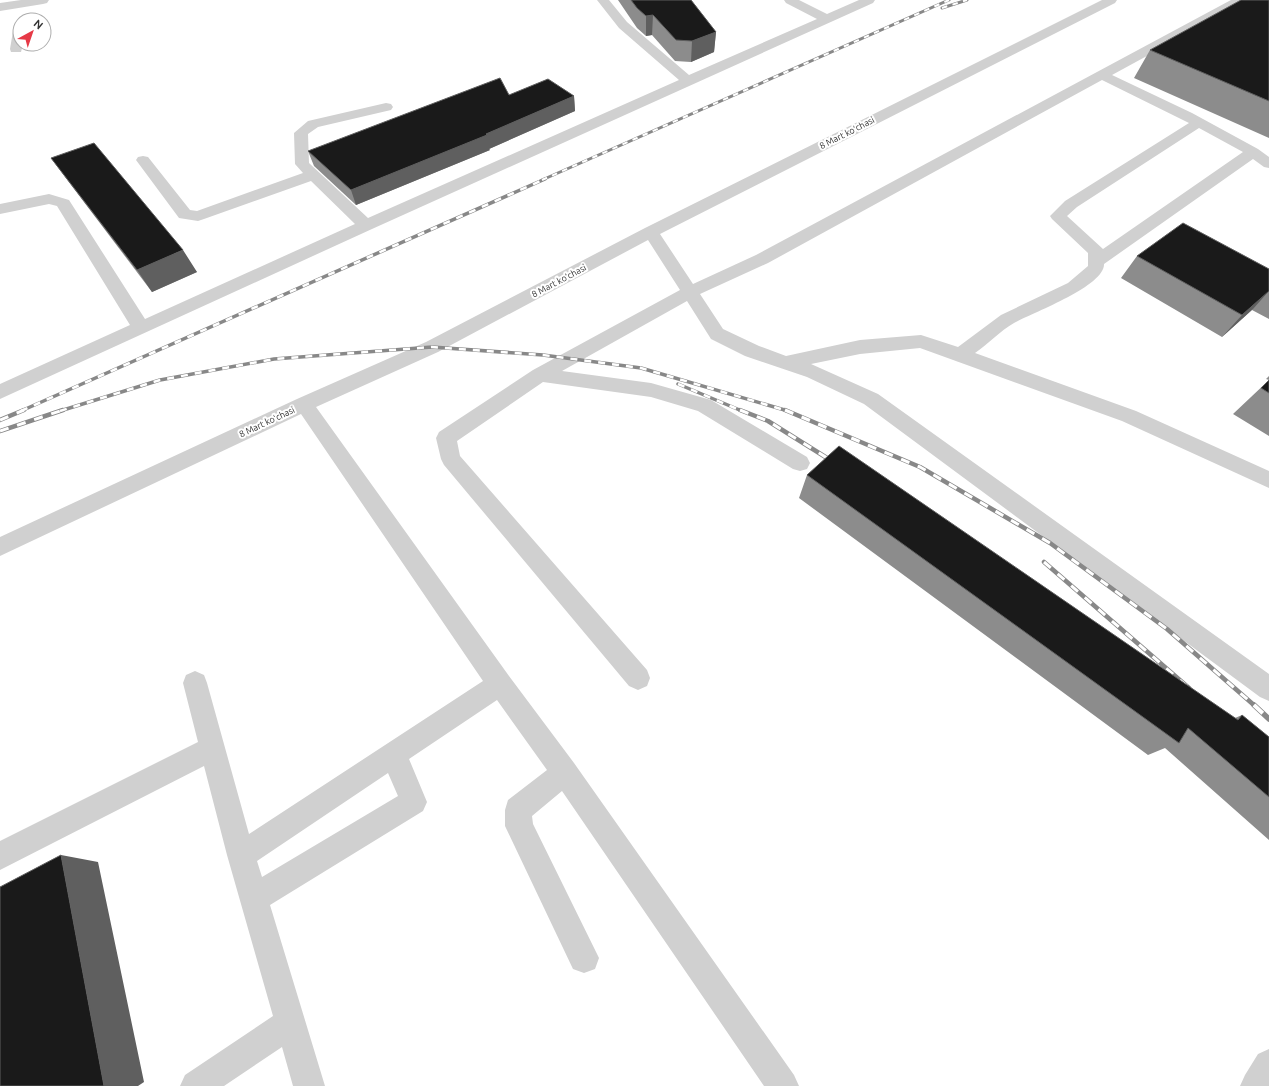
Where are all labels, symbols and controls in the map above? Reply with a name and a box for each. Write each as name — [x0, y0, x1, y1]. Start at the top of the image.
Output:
north arrow — [12, 12, 52, 52]
text: N — [31, 17, 45, 32]
street label: 8 Mart koʻchasi — [818, 115, 876, 151]
street label: 8 Mart koʻchasi — [530, 262, 588, 300]
street label: 8 Mart koʻchasi — [238, 405, 296, 439]

